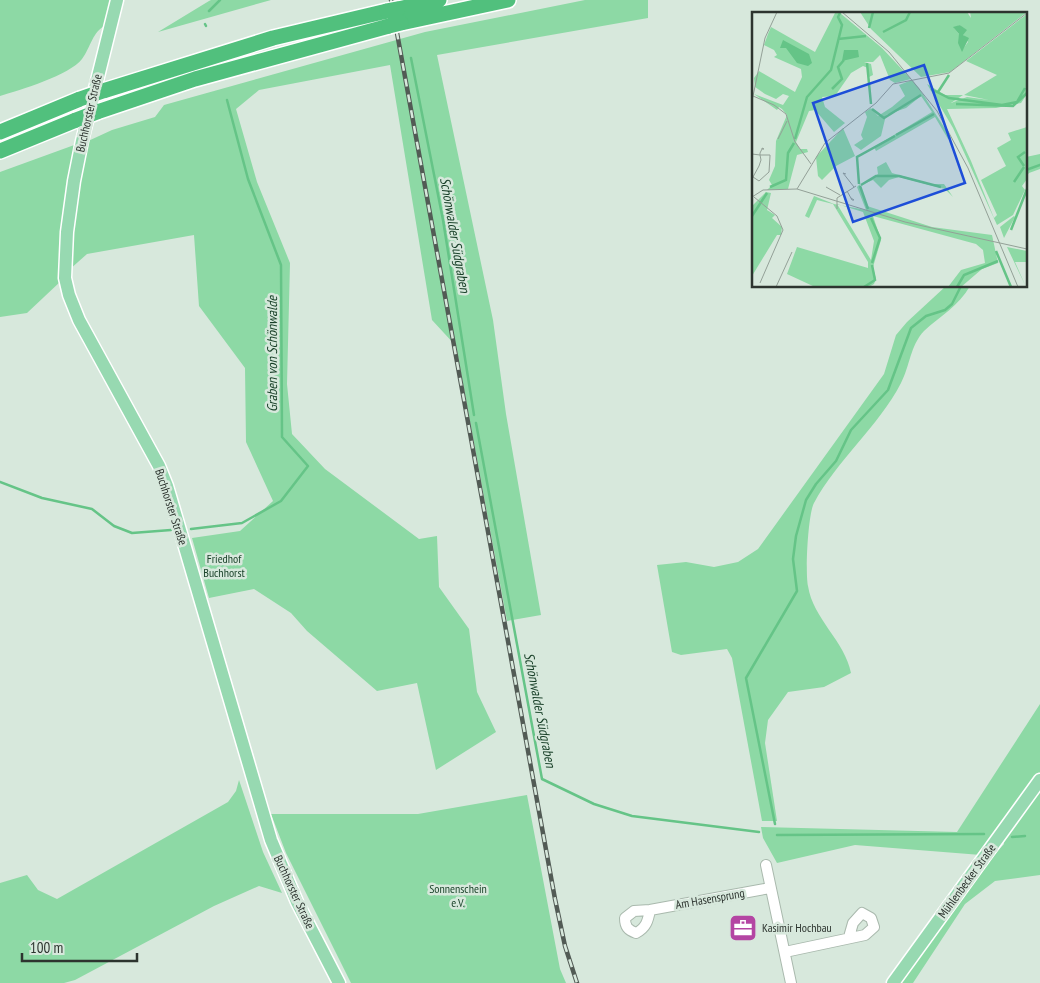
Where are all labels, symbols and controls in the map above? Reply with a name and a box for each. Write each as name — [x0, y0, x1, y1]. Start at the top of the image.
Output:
inset map — [752, 12, 1028, 288]
street label: Buchhorster Straße — [72, 72, 105, 153]
water label: Schönwalder Südgraben — [436, 176, 474, 295]
water label: Graben von Schönwalde — [263, 295, 281, 412]
street label: Buchhorster Straße — [152, 467, 191, 547]
park label: Friedhof Buchhorst — [203, 551, 245, 580]
water label: Schönwalder Südgraben — [520, 651, 560, 770]
street label: Mühlenbecker Straße — [935, 841, 999, 921]
street label: Buchhorster Straße — [271, 853, 318, 931]
park label: Sonnenschein e.V. — [429, 881, 487, 910]
street label: Am Hasensprung — [674, 885, 746, 912]
office icon: Kasimir Hochbau — [728, 913, 758, 943]
place label: Kasimir Hochbau — [762, 920, 832, 935]
scale bar — [22, 930, 138, 962]
text: 100 m — [30, 938, 63, 957]

